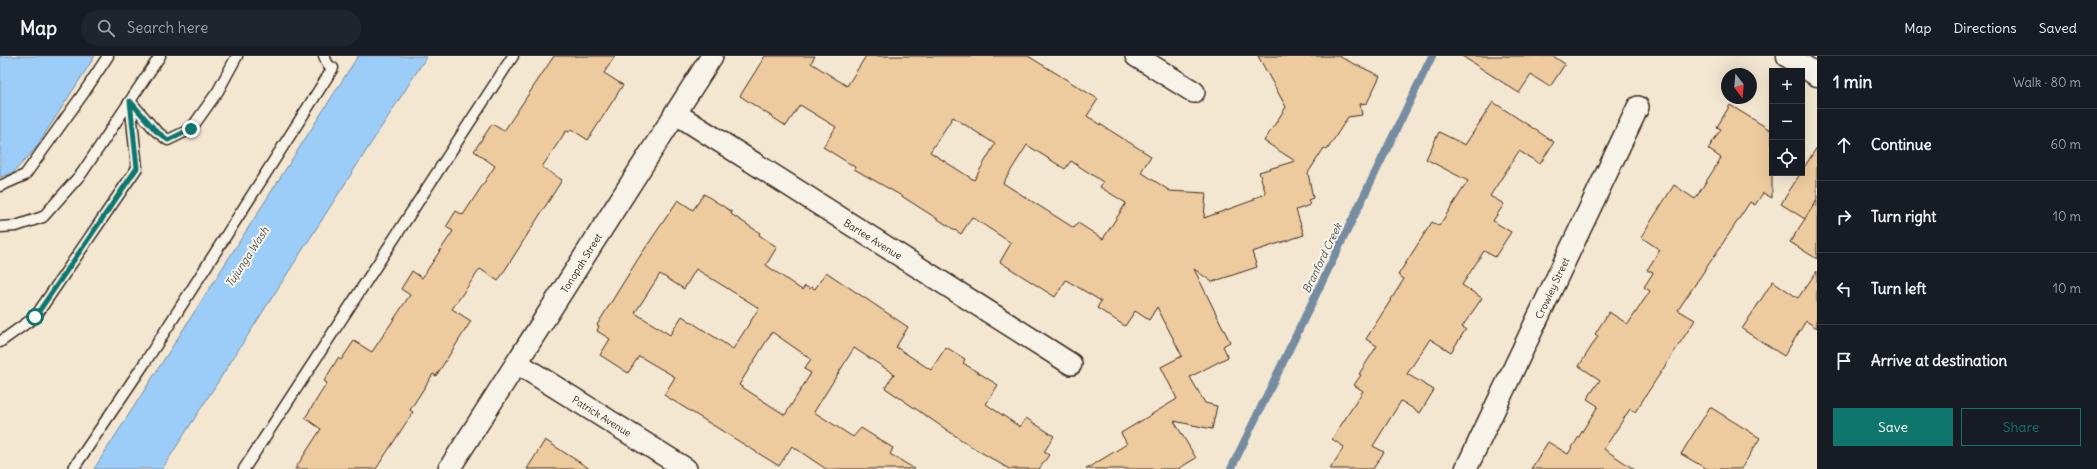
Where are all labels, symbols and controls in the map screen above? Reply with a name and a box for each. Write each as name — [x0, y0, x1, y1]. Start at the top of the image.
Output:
search box — [81, 10, 361, 46]
text: Map — [20, 16, 57, 40]
icon: search — [95, 17, 117, 39]
text: Search here — [127, 18, 208, 37]
text: Map — [1904, 19, 1931, 37]
text: Directions — [1953, 19, 2017, 37]
text: Saved — [2039, 19, 2077, 37]
north arrow — [1721, 68, 1757, 104]
map controls — [1769, 68, 1805, 176]
button: + — [1769, 68, 1805, 104]
text: 1 min — [1833, 71, 1872, 93]
text: Walk · 80 m — [2013, 74, 2081, 91]
button: − — [1769, 104, 1805, 140]
route end — [182, 120, 200, 138]
icon: ahead — [1833, 134, 1855, 156]
text: Continue — [1871, 135, 1932, 154]
text: 60 m — [2050, 136, 2081, 153]
button: locate — [1769, 140, 1805, 176]
icon: right — [1833, 206, 1855, 228]
text: Turn right — [1871, 207, 1936, 226]
text: 10 m — [2053, 208, 2081, 225]
street label: Bartee Avenue — [841, 216, 904, 262]
water label: Branford Creek — [1299, 220, 1346, 295]
water label: Tujunga Wash — [222, 224, 272, 290]
street label: Tonopah Street — [558, 231, 605, 295]
street label: Crowley Street — [1533, 255, 1573, 321]
icon: left — [1833, 278, 1855, 300]
text: Turn left — [1871, 279, 1926, 298]
text: 10 m — [2053, 280, 2081, 297]
route start — [26, 308, 44, 326]
icon: arrive — [1833, 350, 1855, 372]
text: Arrive at destination — [1871, 351, 2007, 370]
street label: Patrick Avenue — [570, 393, 634, 440]
button: Save — [1833, 408, 1953, 446]
button: Share — [1961, 408, 2081, 446]

